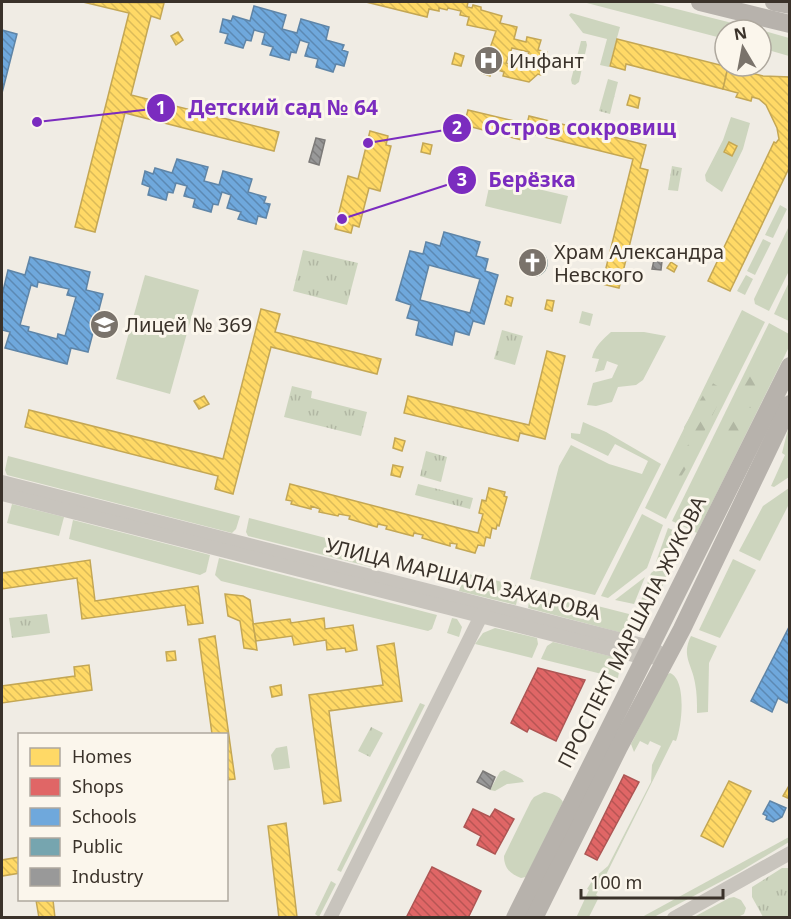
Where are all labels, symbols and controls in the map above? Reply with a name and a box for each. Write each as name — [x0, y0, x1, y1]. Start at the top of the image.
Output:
north arrow — [713, 18, 773, 78]
text: N — [732, 21, 749, 45]
hospital icon: Инфант — [472, 45, 504, 77]
place label: Инфант — [509, 47, 584, 74]
callout: Детский сад № 64 — [146, 88, 390, 127]
text: Детский сад № 64 — [188, 93, 378, 121]
text: 1 — [156, 95, 166, 119]
callout: Остров сокровищ — [442, 108, 688, 147]
text: Остров сокровищ — [484, 113, 676, 141]
text: 2 — [452, 115, 462, 139]
callout: Берёзка — [447, 160, 588, 199]
text: Берёзка — [488, 165, 576, 193]
text: 3 — [457, 167, 467, 191]
place label: Храм Александра Невского — [554, 238, 724, 288]
church icon: Храм Александра Невского — [517, 247, 549, 279]
school or university icon: Лицей № 369 — [88, 309, 120, 341]
place label: Лицей № 369 — [125, 311, 252, 338]
street label: ПРОСПЕКТ МАРШАЛА ЖУКОВА — [551, 491, 712, 772]
street label: УЛИЦА МАРШАЛА ЗАХАРОВА — [323, 531, 604, 626]
legend — [18, 733, 228, 901]
text: Homes — [72, 744, 132, 768]
text: Shops — [72, 774, 124, 798]
text: Schools — [72, 804, 137, 828]
text: Public — [72, 834, 123, 858]
scale bar — [581, 862, 724, 900]
text: Industry — [72, 864, 144, 888]
text: 100 m — [590, 870, 642, 894]

